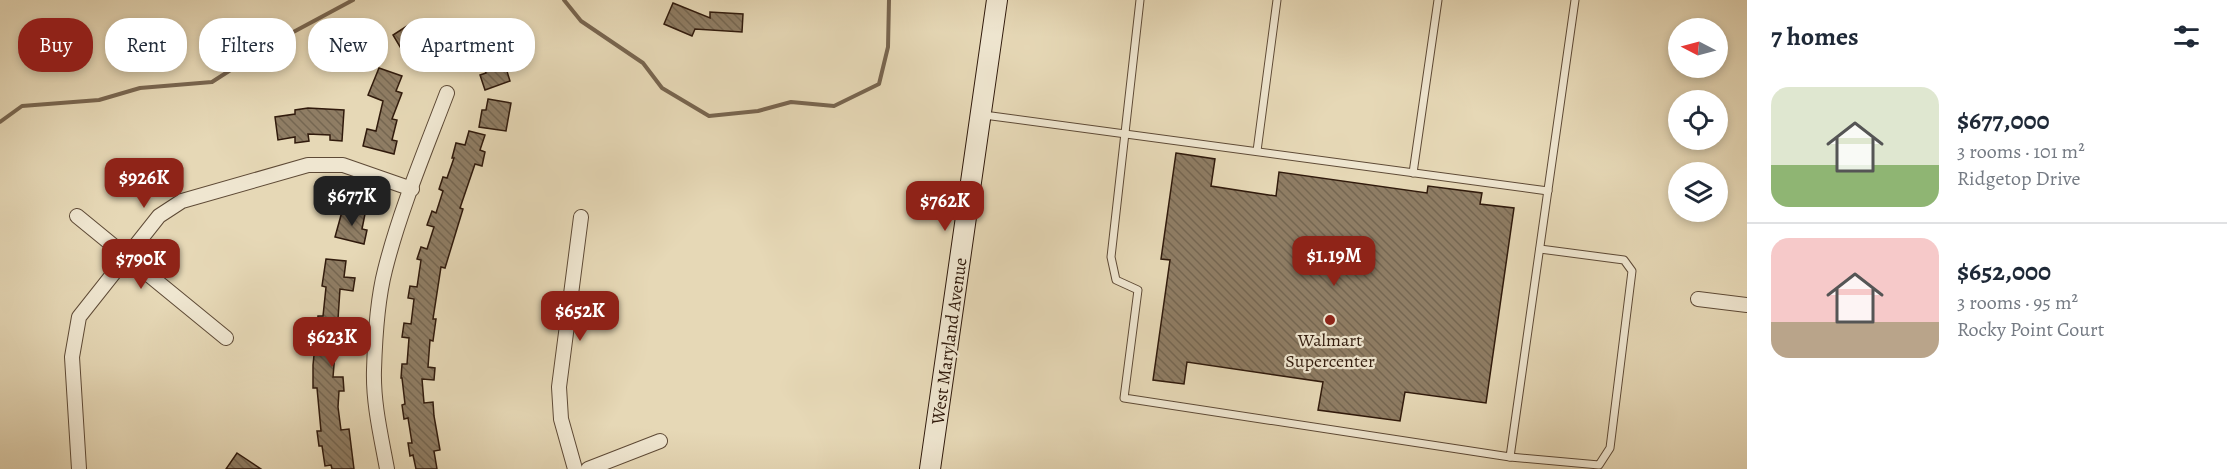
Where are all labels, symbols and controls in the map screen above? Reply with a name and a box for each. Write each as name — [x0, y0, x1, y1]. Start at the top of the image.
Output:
chip: Buy — [18, 18, 93, 72]
chip: Rent — [105, 18, 187, 72]
chip: Filters — [199, 18, 296, 72]
chip: New — [308, 18, 388, 72]
chip: Apartment — [400, 18, 535, 72]
north arrow — [1668, 18, 1728, 78]
map controls — [1668, 18, 1728, 222]
text: 7 homes — [1771, 19, 1859, 54]
icon: filters — [2170, 20, 2203, 53]
button: locate — [1668, 90, 1728, 150]
text: $677,000 — [1957, 103, 2050, 138]
icon: home — [1819, 111, 1891, 183]
text: 3 rooms · 101 m² — [1957, 138, 2085, 165]
pin: $926K — [102, 158, 186, 209]
button: layers — [1668, 162, 1728, 222]
text: $926K — [119, 164, 169, 191]
text: Ridgetop Drive — [1957, 165, 2080, 192]
pin: $677K — [310, 176, 394, 227]
pin: $762K — [903, 181, 987, 232]
text: $677K — [328, 182, 376, 209]
text: $762K — [920, 187, 970, 214]
pin: $1.19M — [1285, 236, 1383, 287]
pin: $790K — [99, 239, 183, 290]
text: $1.19M — [1306, 242, 1362, 269]
text: $790K — [116, 245, 166, 272]
text: $652,000 — [1957, 254, 2051, 289]
street label: West Maryland Avenue — [925, 256, 973, 427]
icon: home — [1819, 262, 1891, 334]
text: 3 rooms · 95 m² — [1957, 289, 2078, 316]
pin: $652K — [538, 291, 622, 342]
text: $652K — [555, 297, 605, 324]
marker: Walmart Supercenter — [1323, 313, 1337, 327]
text: Rocky Point Court — [1957, 316, 2104, 343]
pin: $623K — [290, 317, 374, 368]
text: $623K — [307, 323, 357, 350]
place label: Walmart Supercenter — [1285, 328, 1375, 373]

